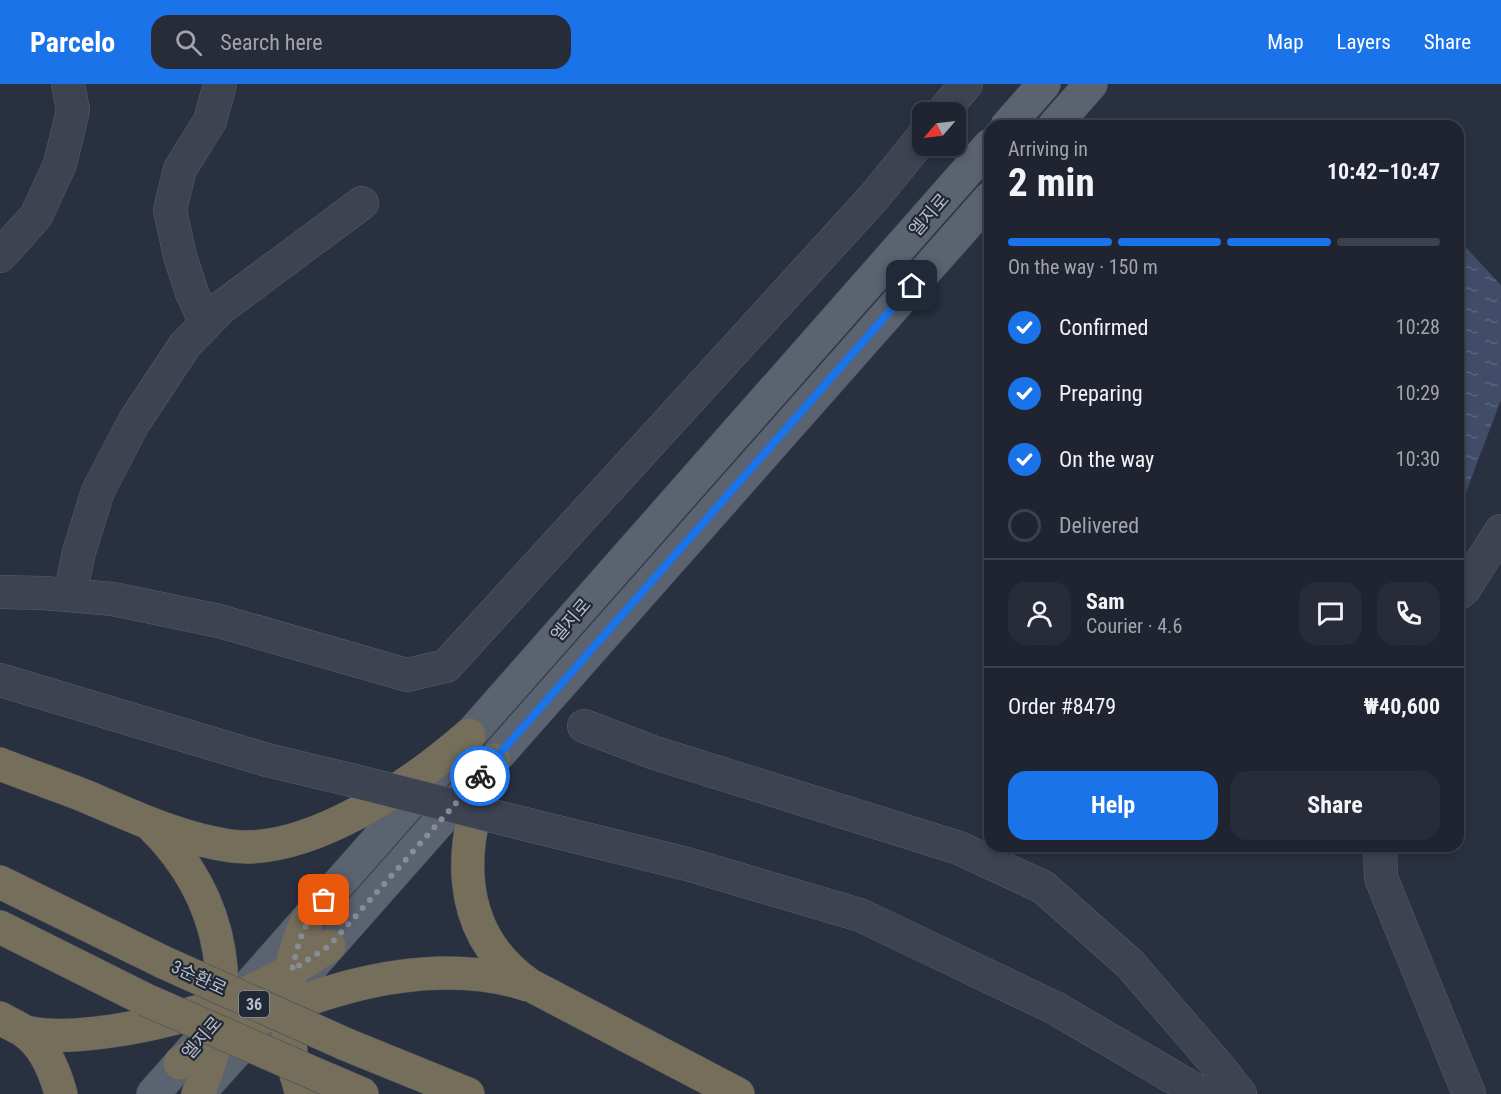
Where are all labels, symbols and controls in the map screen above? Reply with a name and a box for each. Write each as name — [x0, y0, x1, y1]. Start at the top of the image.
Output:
search box — [151, 15, 571, 69]
text: Parcelo — [30, 26, 115, 59]
icon: search — [172, 26, 205, 59]
text: Search here — [220, 30, 323, 55]
text: Map — [1267, 30, 1304, 54]
text: Layers — [1337, 30, 1391, 54]
text: Share — [1424, 30, 1471, 54]
north arrow — [912, 102, 966, 156]
map controls — [912, 102, 966, 156]
text: Arriving in — [1008, 137, 1088, 161]
text: 10:42–10:47 — [1327, 159, 1440, 184]
text: 2 min — [1008, 160, 1095, 206]
street label: 엘지로 — [904, 189, 953, 240]
text: On the way · 150 m — [1008, 255, 1158, 279]
pin — [886, 260, 937, 311]
icon: home — [895, 269, 928, 302]
icon: check — [1008, 311, 1041, 344]
text: Confirmed — [1059, 315, 1148, 340]
text: 10:28 — [1396, 315, 1440, 339]
icon: check — [1008, 377, 1041, 410]
text: Preparing — [1059, 381, 1143, 406]
text: 10:29 — [1396, 381, 1440, 405]
icon: check — [1008, 443, 1041, 476]
text: On the way — [1059, 447, 1154, 472]
text: 10:30 — [1396, 447, 1440, 471]
text: Delivered — [1059, 513, 1139, 538]
button: person — [1008, 582, 1071, 645]
button: chat — [1299, 582, 1362, 645]
button: phone — [1377, 582, 1440, 645]
text: Sam — [1086, 589, 1125, 614]
street label: 엘지로 — [546, 594, 595, 645]
text: Courier · 4.6 — [1086, 614, 1182, 638]
text: Order #8479 — [1008, 694, 1116, 719]
text: ₩40,600 — [1364, 694, 1440, 719]
courier — [450, 746, 510, 806]
icon: bike — [464, 760, 497, 793]
button: Help — [1008, 771, 1218, 840]
button: Share — [1230, 771, 1440, 840]
pin — [298, 874, 349, 925]
icon: bag — [307, 883, 340, 916]
street label: 3순환로 — [168, 956, 230, 999]
road number: 36 — [239, 991, 269, 1017]
street label: 엘지로 — [177, 1012, 226, 1063]

